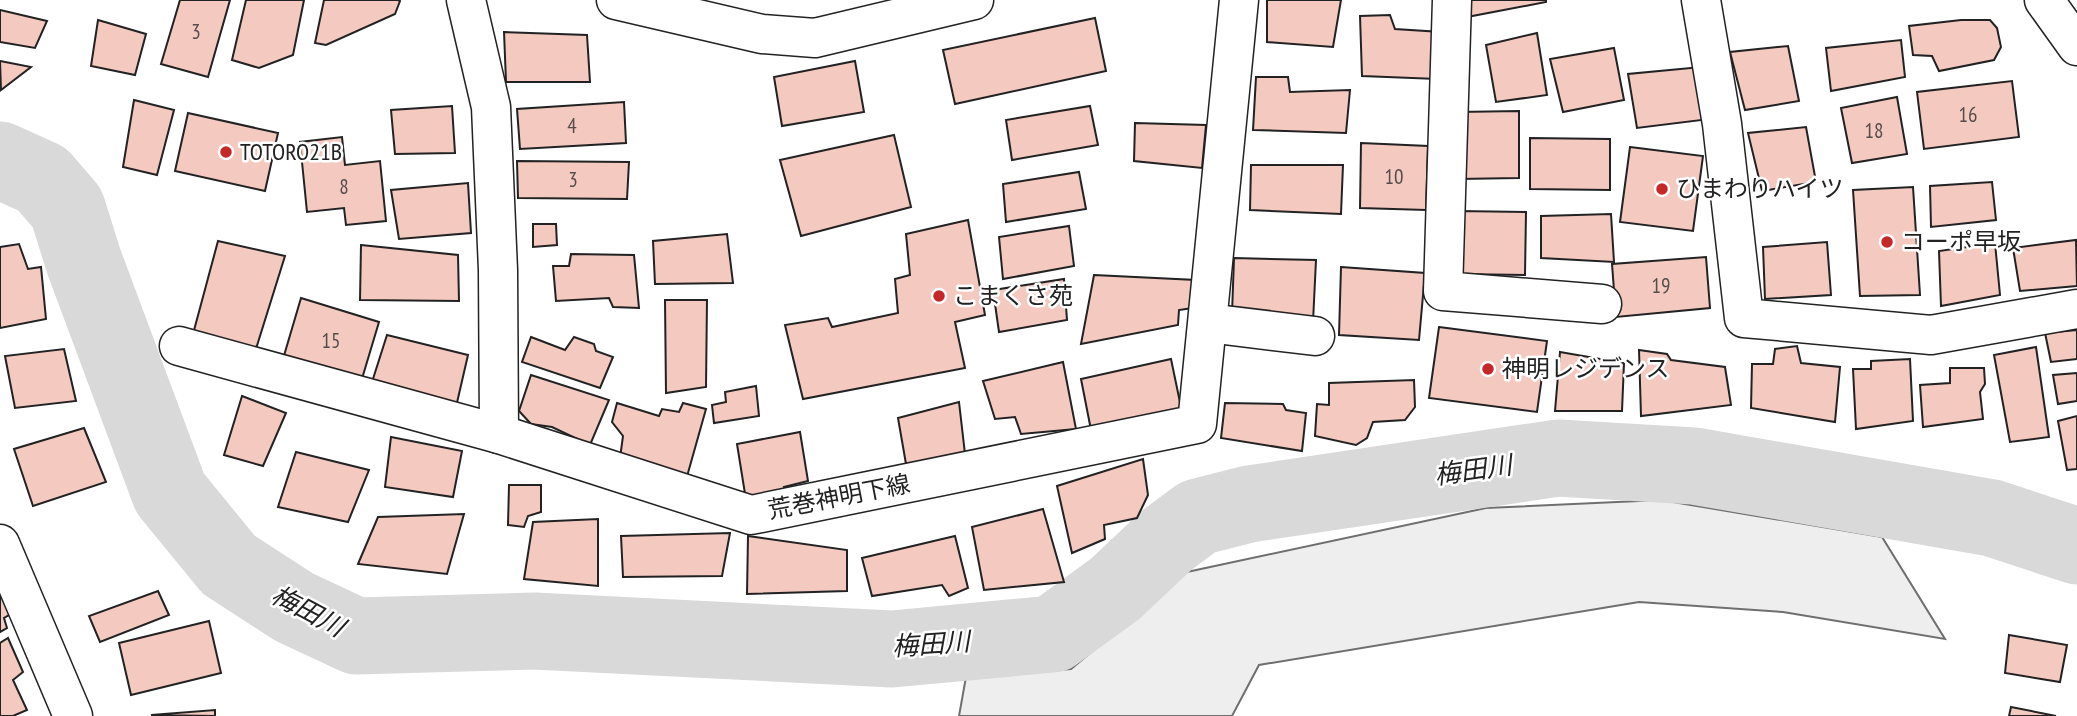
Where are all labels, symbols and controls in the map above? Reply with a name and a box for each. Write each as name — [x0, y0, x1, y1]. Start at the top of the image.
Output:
house number: 3 — [191, 18, 201, 45]
house number: 16 — [1959, 101, 1977, 128]
house number: 4 — [567, 112, 577, 139]
house number: 18 — [1865, 117, 1883, 144]
place label: TOTORO21B — [240, 136, 342, 167]
marker: TOTORO21B — [218, 144, 234, 160]
house number: 10 — [1385, 163, 1403, 190]
house number: 3 — [568, 166, 578, 193]
house number: 8 — [339, 173, 349, 200]
place label: ひまわりハイツ — [1676, 173, 1844, 204]
marker: ひまわりハイツ — [1654, 181, 1670, 197]
place label: コーポ早坂 — [1901, 226, 2021, 257]
marker: コーポ早坂 — [1879, 234, 1895, 250]
house number: 19 — [1652, 272, 1670, 299]
place label: こまくさ苑 — [953, 280, 1073, 311]
marker: こまくさ苑 — [931, 288, 947, 304]
house number: 15 — [322, 327, 340, 354]
place label: 神明レジデンス — [1502, 353, 1670, 384]
marker: 神明レジデンス — [1480, 361, 1496, 377]
water label: 梅田川 — [1432, 447, 1517, 491]
street label: 荒巻神明下線 — [765, 468, 913, 525]
water label: 梅田川 — [266, 578, 353, 645]
water label: 梅田川 — [891, 624, 974, 663]

